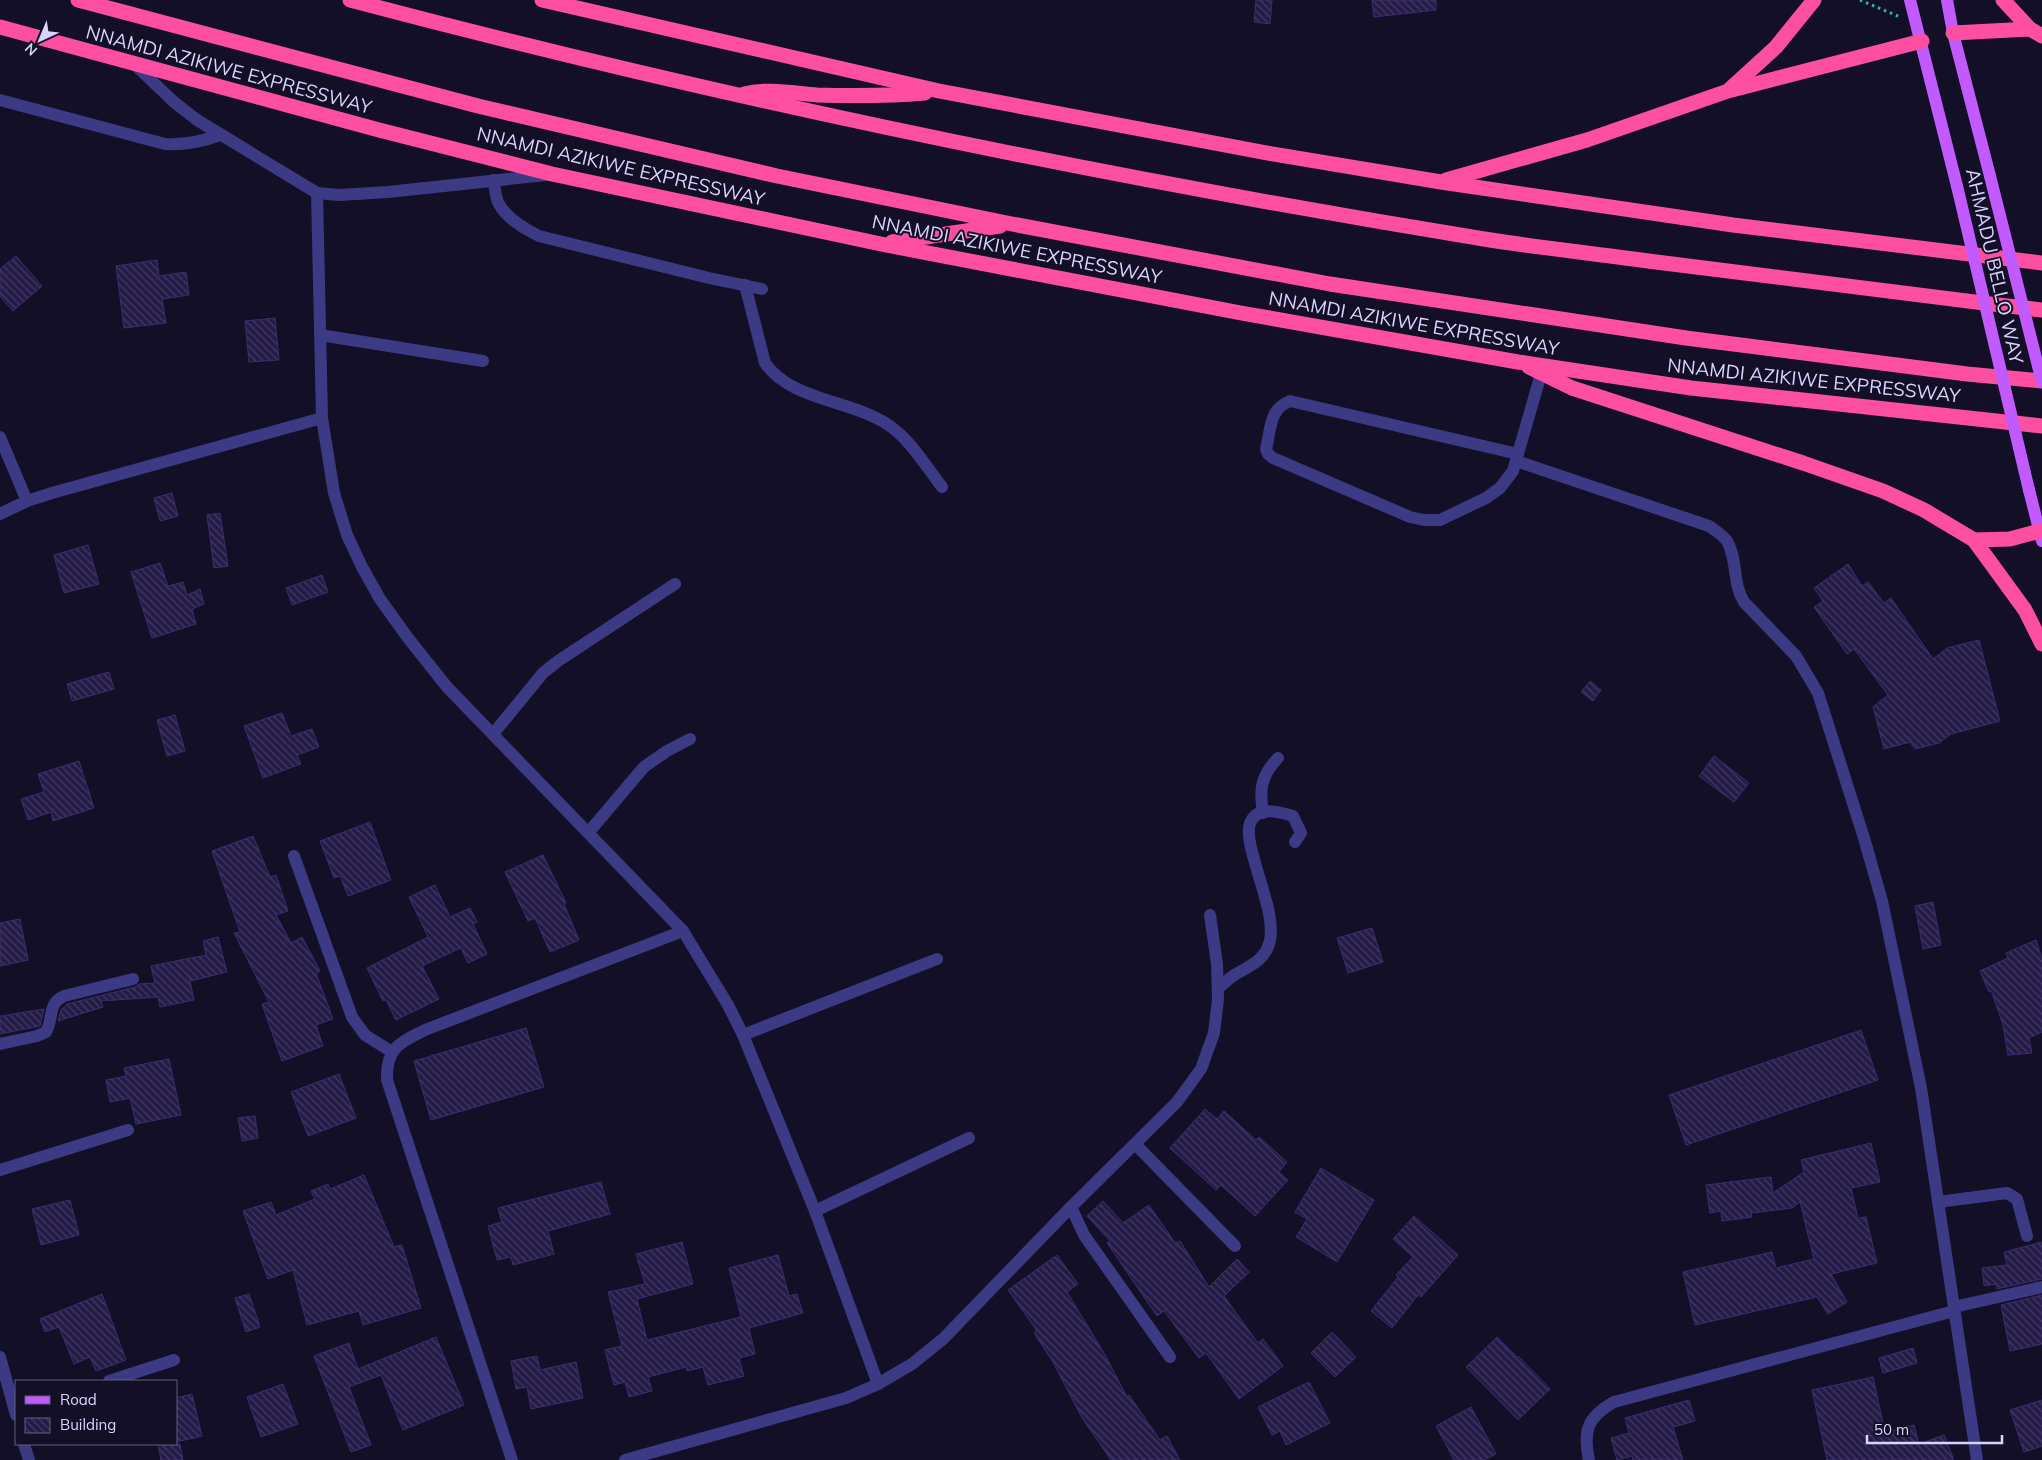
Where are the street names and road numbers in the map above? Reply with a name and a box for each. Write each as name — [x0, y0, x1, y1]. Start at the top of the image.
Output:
street label: NNAMDI AZIKIWE EXPRESSWAY — [84, 19, 375, 119]
street label: NNAMDI AZIKIWE EXPRESSWAY — [475, 121, 768, 211]
street label: AHMADU BELLO WAY — [1961, 166, 2029, 367]
street label: NNAMDI AZIKIWE EXPRESSWAY — [870, 209, 1164, 289]
street label: NNAMDI AZIKIWE EXPRESSWAY — [1267, 286, 1562, 360]
street label: NNAMDI AZIKIWE EXPRESSWAY — [1666, 353, 1962, 407]

